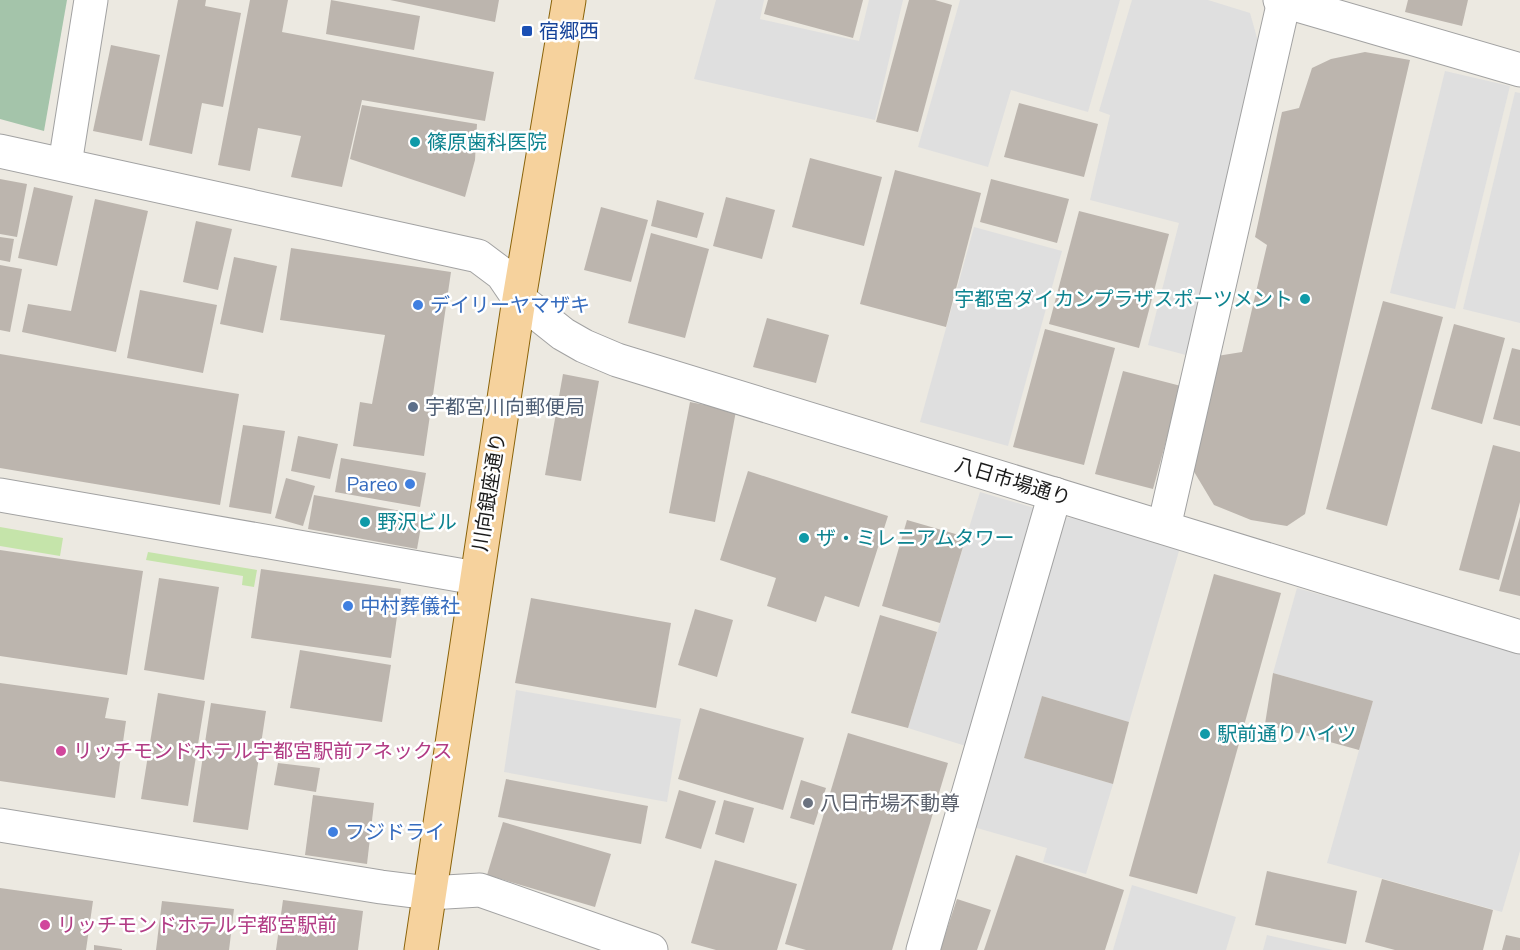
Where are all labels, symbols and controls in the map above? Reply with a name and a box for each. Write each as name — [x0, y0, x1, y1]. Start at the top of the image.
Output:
place label: 宿郷西 — [539, 18, 599, 45]
marker: 宿郷西 — [520, 24, 534, 38]
place label: 篠原歯科医院 — [427, 129, 547, 156]
marker: 篠原歯科医院 — [408, 135, 422, 149]
place label: 宇都宮ダイカンプラザスポーツメント — [954, 286, 1293, 313]
place label: デイリーヤマザキ — [430, 292, 590, 319]
marker: 宇都宮ダイカンプラザスポーツメント — [1298, 292, 1312, 306]
marker: デイリーヤマザキ — [411, 298, 425, 312]
place label: 宇都宮川向郵便局 — [425, 394, 585, 421]
marker: 宇都宮川向郵便局 — [406, 400, 420, 414]
street label: 川向銀座通り — [467, 431, 512, 553]
street label: 八日市場通り — [952, 451, 1074, 512]
place label: Pareo — [346, 471, 398, 498]
marker: Pareo — [403, 477, 417, 491]
place label: 野沢ビル — [377, 509, 457, 536]
marker: 野沢ビル — [358, 515, 372, 529]
place label: ザ・ミレニアムタワー — [816, 525, 1015, 552]
marker: ザ・ミレニアムタワー — [797, 531, 811, 545]
place label: 中村葬儀社 — [360, 593, 460, 620]
marker: 中村葬儀社 — [341, 599, 355, 613]
place label: 駅前通りハイツ — [1217, 721, 1357, 748]
marker: 駅前通りハイツ — [1198, 727, 1212, 741]
place label: リッチモンドホテル宇都宮駅前アネックス — [73, 738, 452, 765]
marker: リッチモンドホテル宇都宮駅前アネックス — [54, 744, 68, 758]
place label: 八日市場不動尊 — [820, 790, 960, 817]
marker: 八日市場不動尊 — [801, 796, 815, 810]
place label: フジドライ — [345, 819, 445, 846]
marker: フジドライ — [326, 825, 340, 839]
place label: リッチモンドホテル宇都宮駅前 — [57, 912, 337, 939]
marker: リッチモンドホテル宇都宮駅前 — [38, 918, 52, 932]

